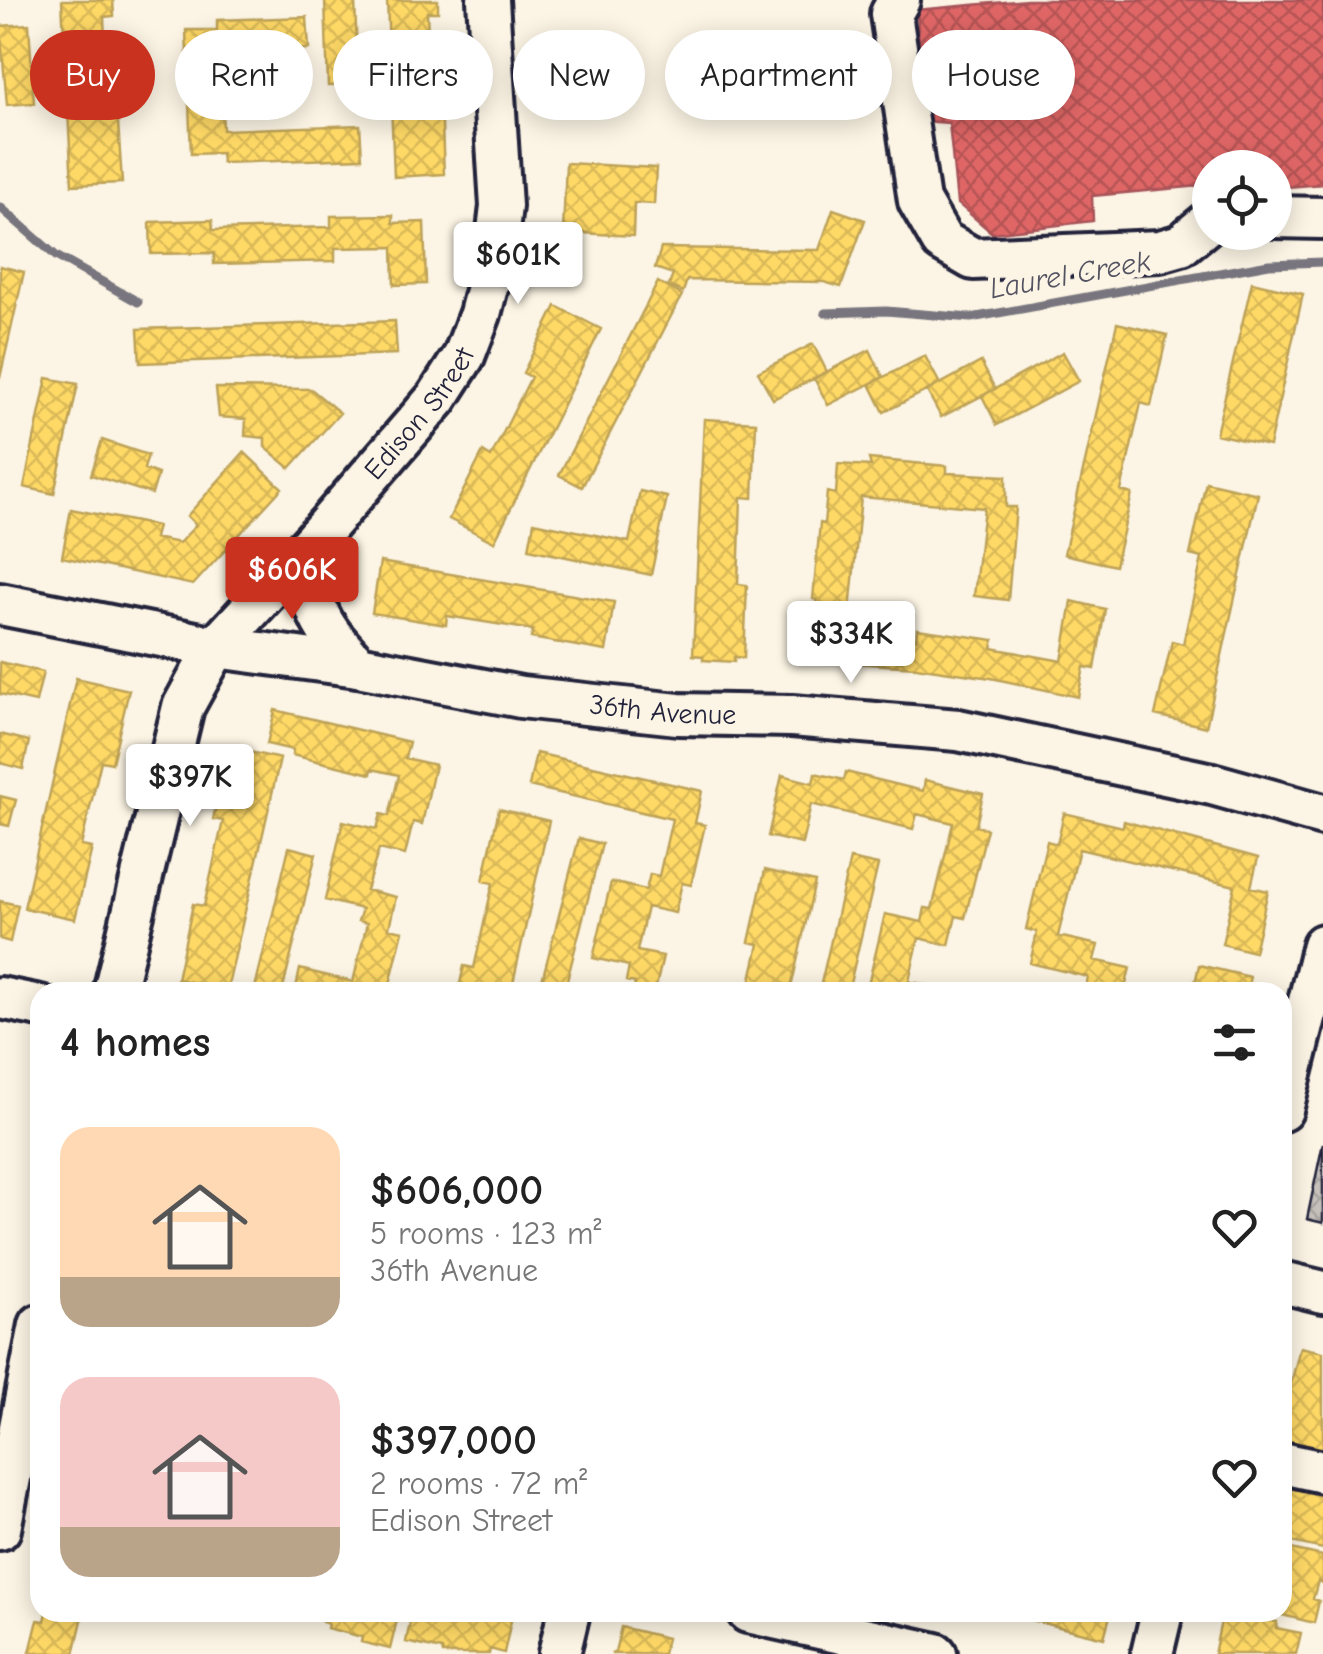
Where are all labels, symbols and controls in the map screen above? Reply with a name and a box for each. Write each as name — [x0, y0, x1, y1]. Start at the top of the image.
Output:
chip: Buy — [30, 30, 155, 120]
chip: Rent — [175, 30, 313, 120]
chip: Filters — [333, 30, 493, 120]
chip: New — [513, 30, 645, 120]
chip: Apartment — [665, 30, 892, 120]
chip: House — [912, 30, 1075, 120]
map controls — [1192, 150, 1292, 250]
button: locate — [1192, 150, 1292, 250]
pin: $601K — [448, 222, 588, 307]
text: $601K — [476, 236, 560, 273]
water label: Laurel Creek — [987, 244, 1154, 306]
street label: Edison Street — [358, 343, 482, 486]
pin: $606K — [222, 537, 362, 622]
text: $606K — [247, 551, 337, 588]
pin: $334K — [781, 601, 921, 686]
text: $334K — [809, 615, 893, 652]
street label: 36th Avenue — [588, 689, 736, 731]
pin: $397K — [120, 744, 260, 829]
text: $397K — [148, 758, 232, 795]
icon: filters — [1207, 1015, 1262, 1070]
text: 4 homes — [60, 1018, 210, 1067]
text: $606,000 — [370, 1166, 543, 1215]
icon: home — [140, 1167, 260, 1287]
icon: heart — [1207, 1200, 1262, 1255]
text: 5 rooms · 123 m² — [370, 1215, 602, 1252]
text: 36th Avenue — [370, 1252, 538, 1289]
text: $397,000 — [370, 1416, 537, 1465]
icon: home — [140, 1417, 260, 1537]
icon: heart — [1207, 1450, 1262, 1505]
text: 2 rooms · 72 m² — [370, 1465, 587, 1502]
text: Edison Street — [370, 1502, 552, 1539]

